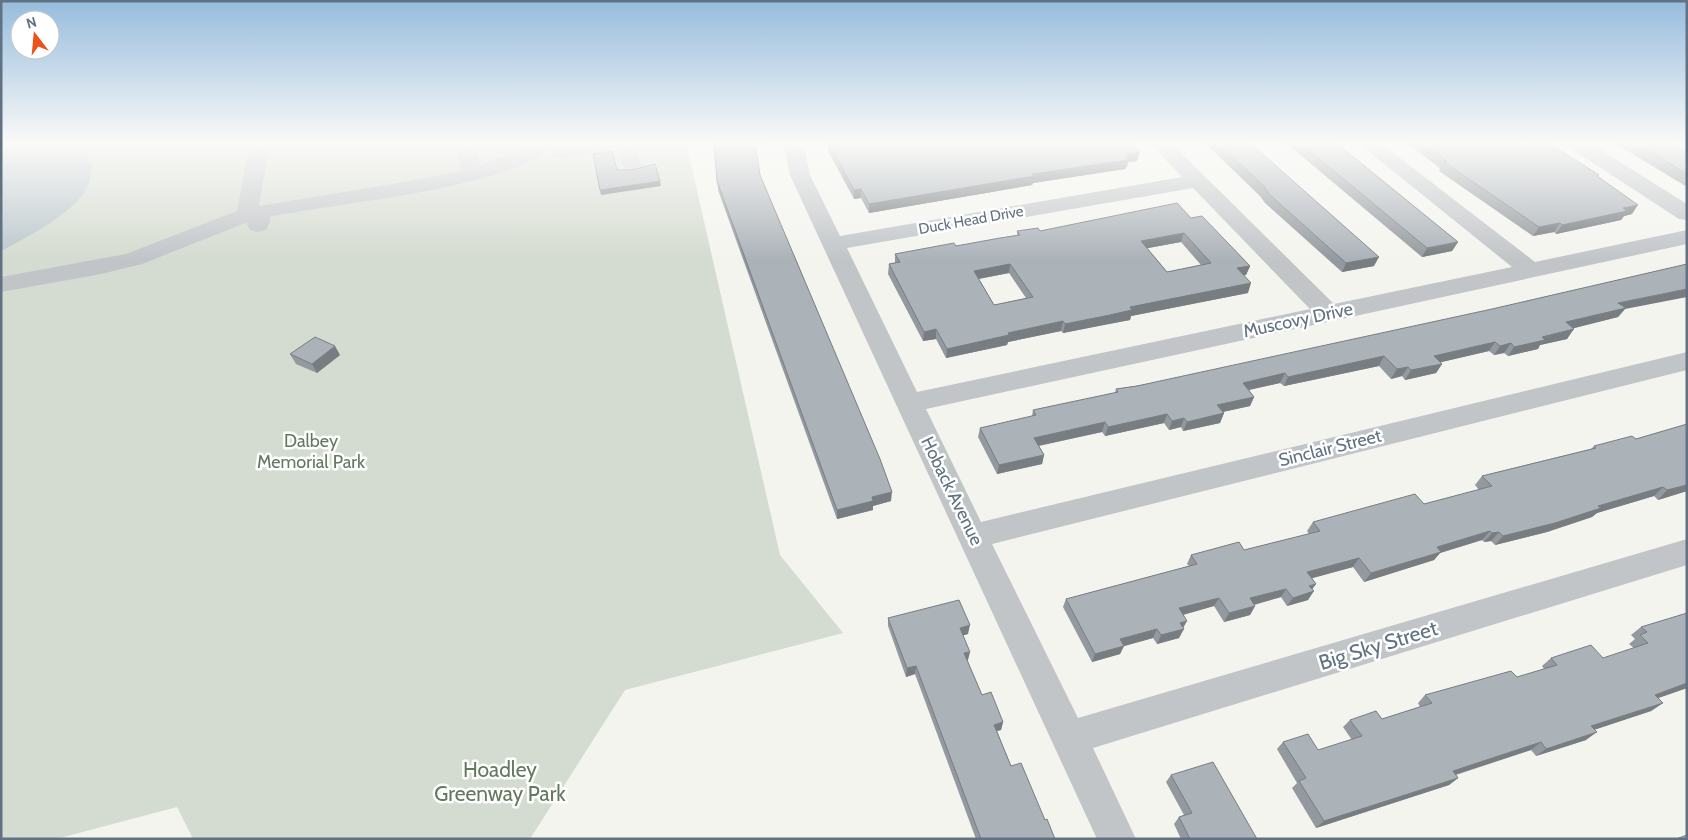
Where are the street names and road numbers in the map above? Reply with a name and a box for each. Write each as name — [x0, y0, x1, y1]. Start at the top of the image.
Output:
street label: Duck Head Drive — [917, 202, 1025, 238]
street label: Muscovy Drive — [1241, 298, 1355, 342]
street label: Sinclair Street — [1276, 425, 1384, 471]
street label: Hoback Avenue — [916, 433, 988, 549]
street label: Big Sky Street — [1316, 615, 1440, 675]

